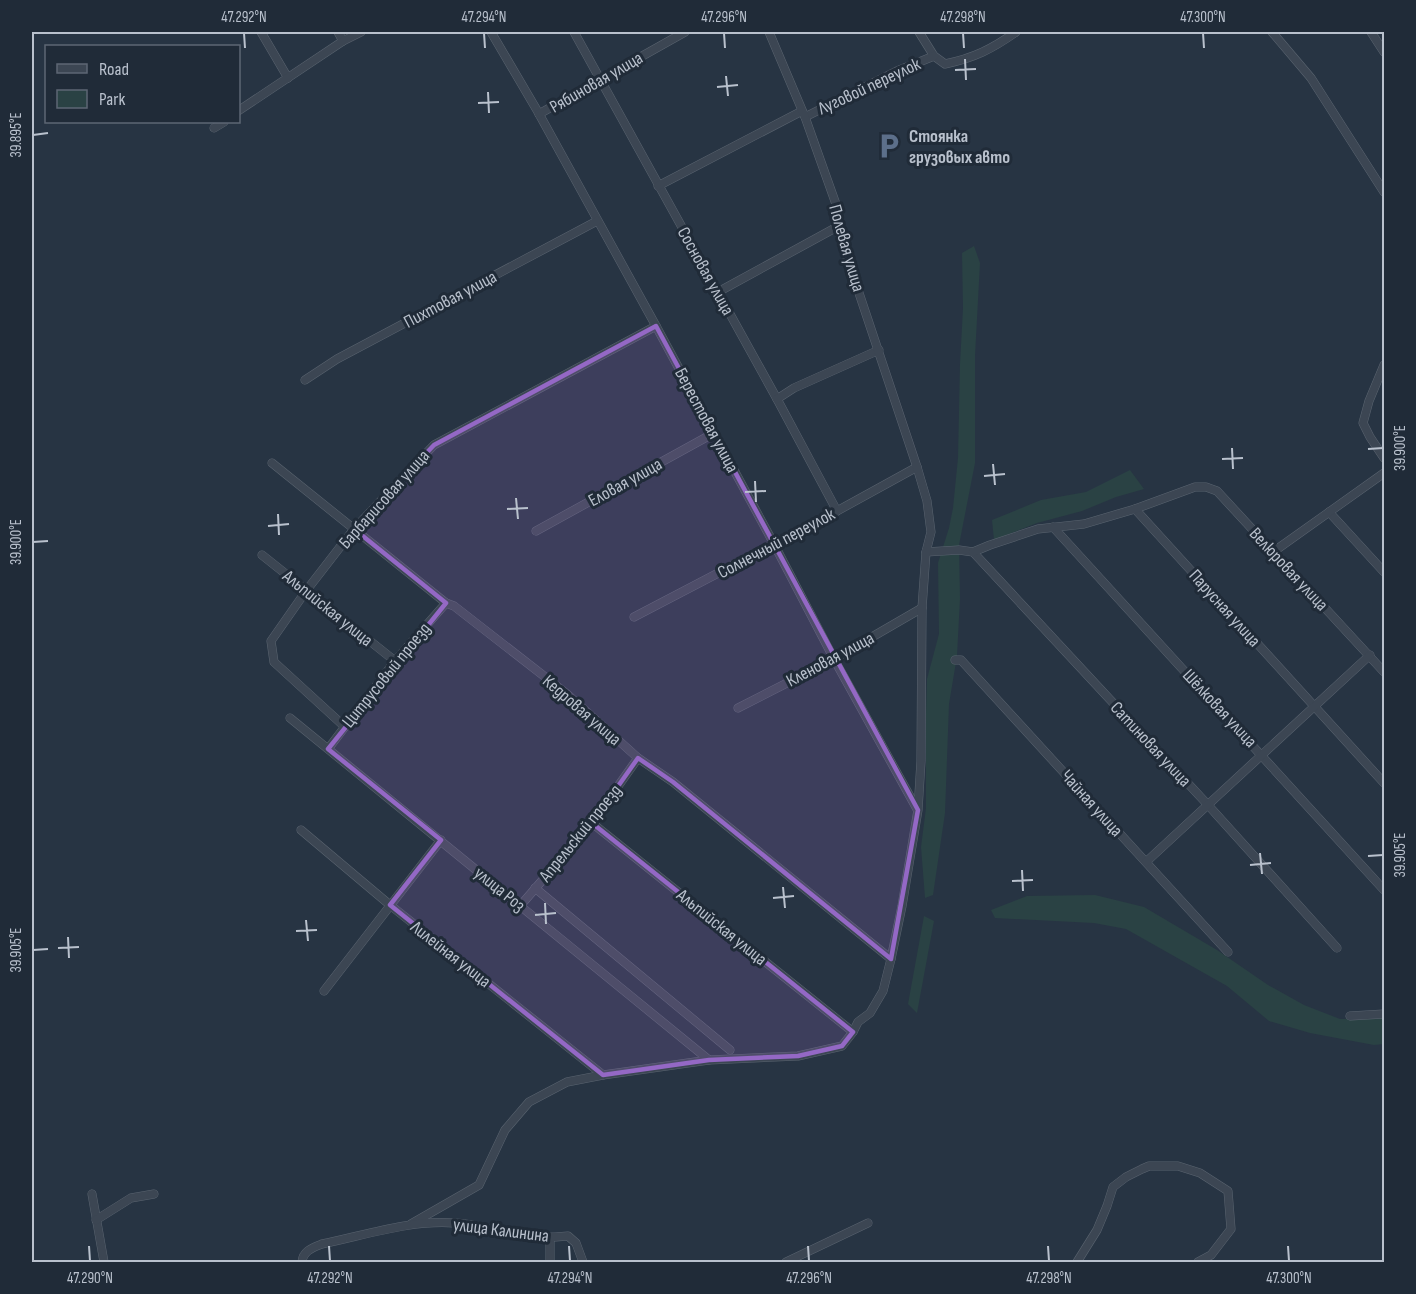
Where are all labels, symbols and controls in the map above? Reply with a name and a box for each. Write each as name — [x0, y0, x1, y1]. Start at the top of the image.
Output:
text: 47.292°N — [221, 8, 267, 27]
text: 47.294°N — [462, 8, 506, 27]
text: 47.296°N — [701, 8, 747, 27]
text: 47.298°N — [940, 8, 986, 27]
text: 47.300°N — [1180, 8, 1226, 27]
legend — [45, 45, 240, 123]
street label: Рябиновая улица — [546, 47, 647, 118]
street label: Луговой переулок — [814, 53, 924, 120]
text: Road — [99, 59, 129, 80]
text: Park — [99, 89, 125, 110]
text: 39.895°E — [7, 112, 26, 158]
place label: Стоянка грузовых авто — [909, 126, 1010, 168]
parking icon: Стоянка грузовых авто — [874, 131, 904, 161]
street label: Полевая улица — [824, 202, 869, 294]
street label: Сосновая улица — [673, 223, 738, 319]
street label: Пихтовая улица — [400, 266, 500, 333]
street label: Берестовая улица — [670, 364, 743, 476]
text: 39.900°E — [1391, 425, 1410, 471]
street label: Барбарисовая улица — [335, 446, 434, 553]
street label: Еловая улица — [585, 454, 666, 511]
street label: Солнечный переулок — [714, 504, 839, 583]
text: 39.900°E — [7, 519, 26, 565]
street label: Велюровая улица — [1245, 523, 1333, 615]
street label: Альпийская улица — [278, 565, 377, 651]
street label: Парусная улица — [1184, 565, 1265, 651]
street label: Цитрусовый проезд — [338, 619, 435, 732]
street label: Кленовая улица — [783, 628, 878, 691]
street label: Шёлковая улица — [1178, 665, 1261, 752]
street label: Кедровая улица — [538, 671, 625, 750]
street label: Сатиновая улица — [1106, 697, 1195, 791]
street label: Чайная улица — [1056, 766, 1127, 841]
street label: Апрельский проезд — [534, 780, 626, 887]
text: 39.905°E — [1391, 832, 1410, 878]
street label: улица Роз — [470, 863, 529, 916]
street label: Альпийская улица — [672, 884, 771, 970]
street label: Лилейная улица — [406, 916, 495, 992]
text: 39.905°E — [7, 927, 26, 973]
street label: улица Калинина — [452, 1214, 550, 1247]
text: 47.290°N — [67, 1269, 113, 1288]
text: 47.292°N — [307, 1269, 353, 1288]
text: 47.294°N — [548, 1269, 592, 1288]
text: 47.296°N — [786, 1269, 832, 1288]
text: 47.298°N — [1026, 1269, 1072, 1288]
text: 47.300°N — [1266, 1269, 1312, 1288]

